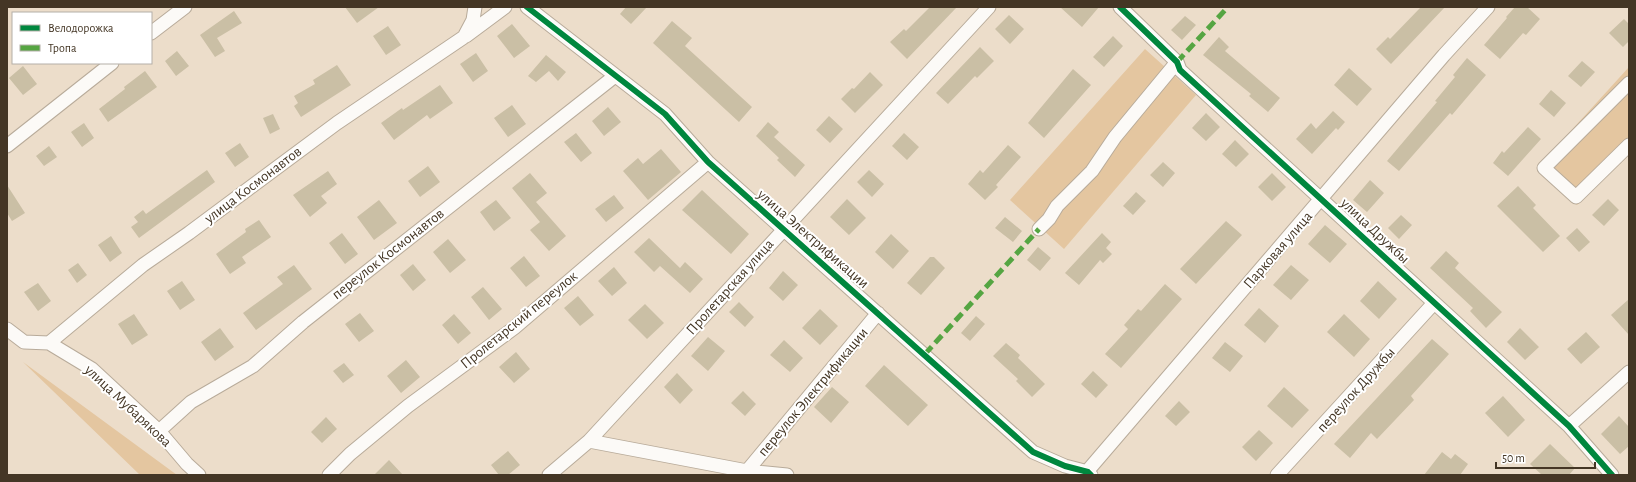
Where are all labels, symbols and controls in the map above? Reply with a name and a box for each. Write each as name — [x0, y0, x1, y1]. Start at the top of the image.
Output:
legend — [12, 12, 152, 64]
text: Велодорожка — [48, 22, 114, 34]
text: Тропа — [48, 42, 77, 54]
street label: улица Космонавтов — [201, 144, 304, 227]
street label: улица Электрификации — [754, 186, 871, 291]
street label: улица Дружбы — [1337, 195, 1412, 267]
street label: переулок Космонавтов — [329, 206, 447, 302]
street label: Парковая улица — [1241, 209, 1315, 291]
street label: Пролетарская улица — [683, 236, 777, 338]
street label: Пролетарский переулок — [458, 268, 580, 372]
street label: переулок Электрификации — [755, 325, 871, 459]
street label: переулок Дружбы — [1314, 345, 1398, 435]
street label: улица Мубарякова — [81, 361, 174, 450]
scale bar — [1496, 444, 1595, 470]
text: 50 m — [1502, 452, 1525, 464]

